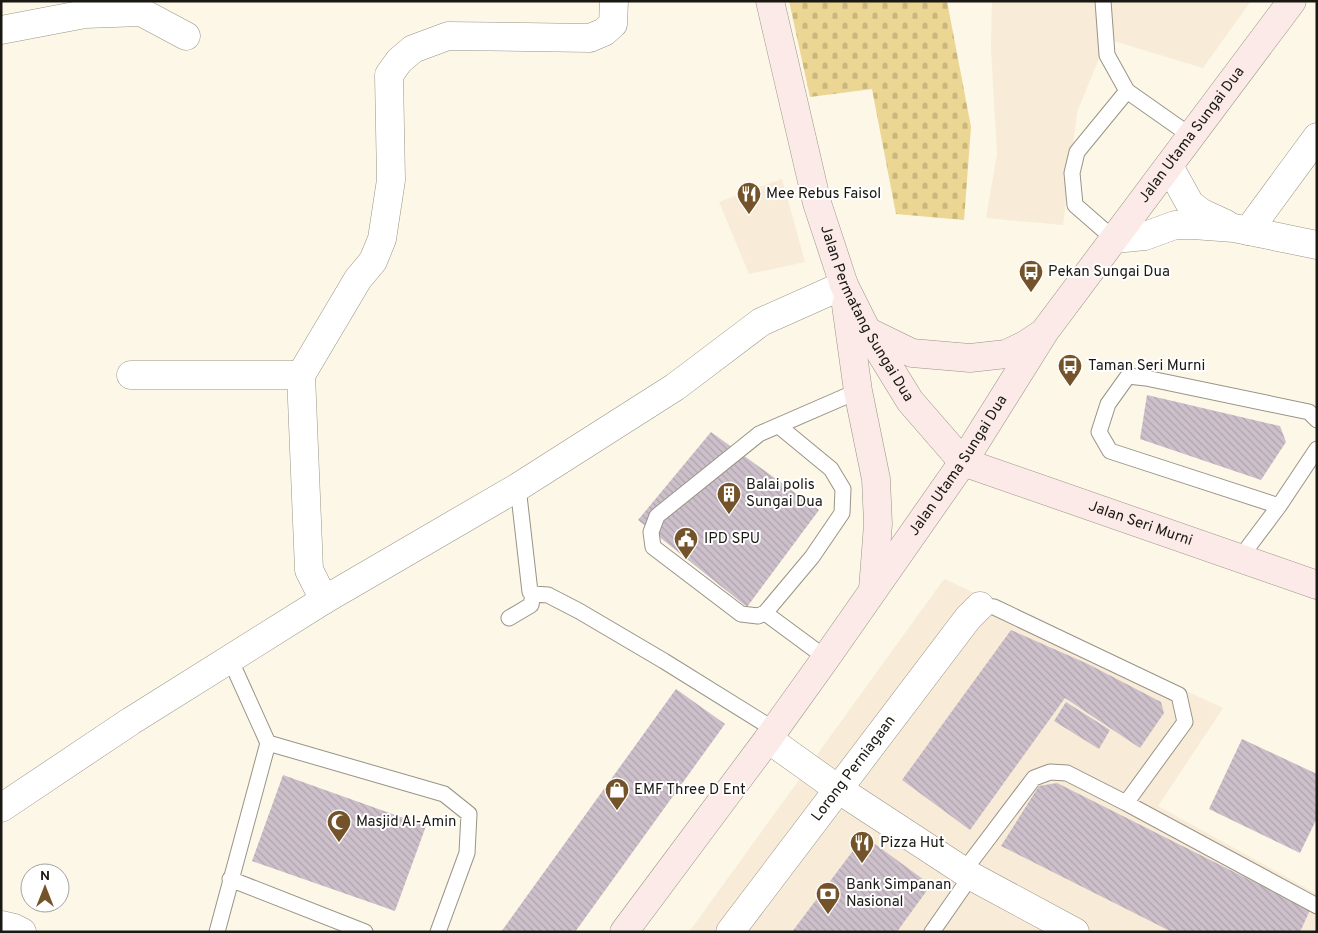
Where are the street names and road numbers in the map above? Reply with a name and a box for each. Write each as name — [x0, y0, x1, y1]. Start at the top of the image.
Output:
street label: Jalan Utama Sungai Dua — [1135, 63, 1249, 207]
street label: Jalan Permatang Sungai Dua — [816, 223, 918, 405]
street label: Jalan Utama Sungai Dua — [905, 392, 1012, 540]
street label: Jalan Seri Murni — [1086, 497, 1195, 551]
street label: Lorong Perniagaan — [808, 712, 900, 825]

